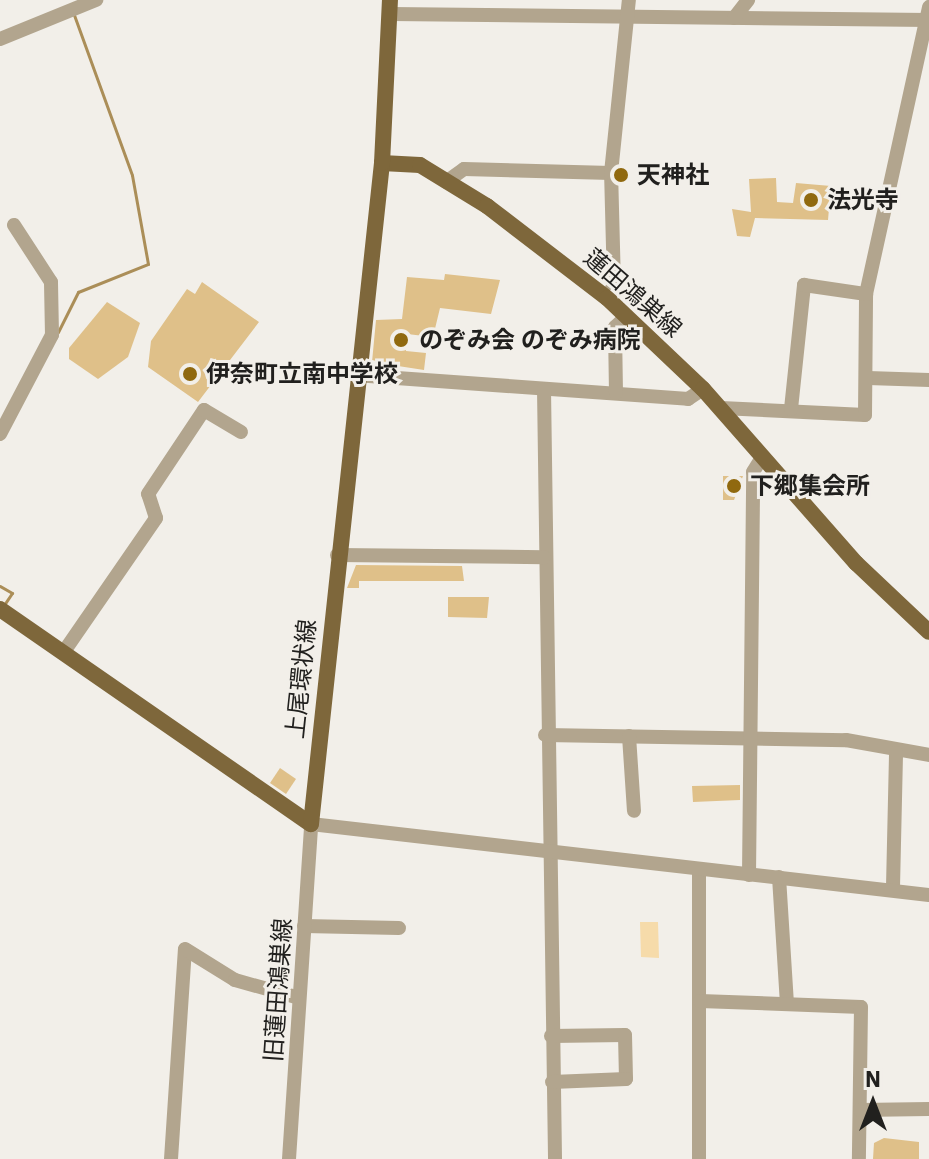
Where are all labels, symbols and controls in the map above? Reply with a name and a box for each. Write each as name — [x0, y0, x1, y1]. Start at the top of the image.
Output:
place label: 天神社 — [637, 161, 709, 189]
marker: 天神社 — [612, 166, 630, 184]
place label: 法光寺 — [827, 186, 899, 214]
marker: 法光寺 — [802, 191, 820, 209]
street label: 蓮田鴻巣線 — [578, 243, 688, 343]
place label: のぞみ会 のぞみ病院 — [419, 326, 641, 354]
marker: のぞみ会 のぞみ病院 — [390, 329, 412, 351]
place label: 伊奈町立南中学校 — [206, 360, 398, 388]
marker: 伊奈町立南中学校 — [181, 365, 199, 383]
place label: 下郷集会所 — [750, 472, 870, 500]
marker: 下郷集会所 — [725, 477, 743, 495]
street label: 上尾環状線 — [280, 618, 322, 740]
street label: 旧蓮田鴻巣線 — [259, 917, 297, 1063]
north arrow — [833, 1063, 913, 1143]
text: N — [865, 1064, 881, 1093]

